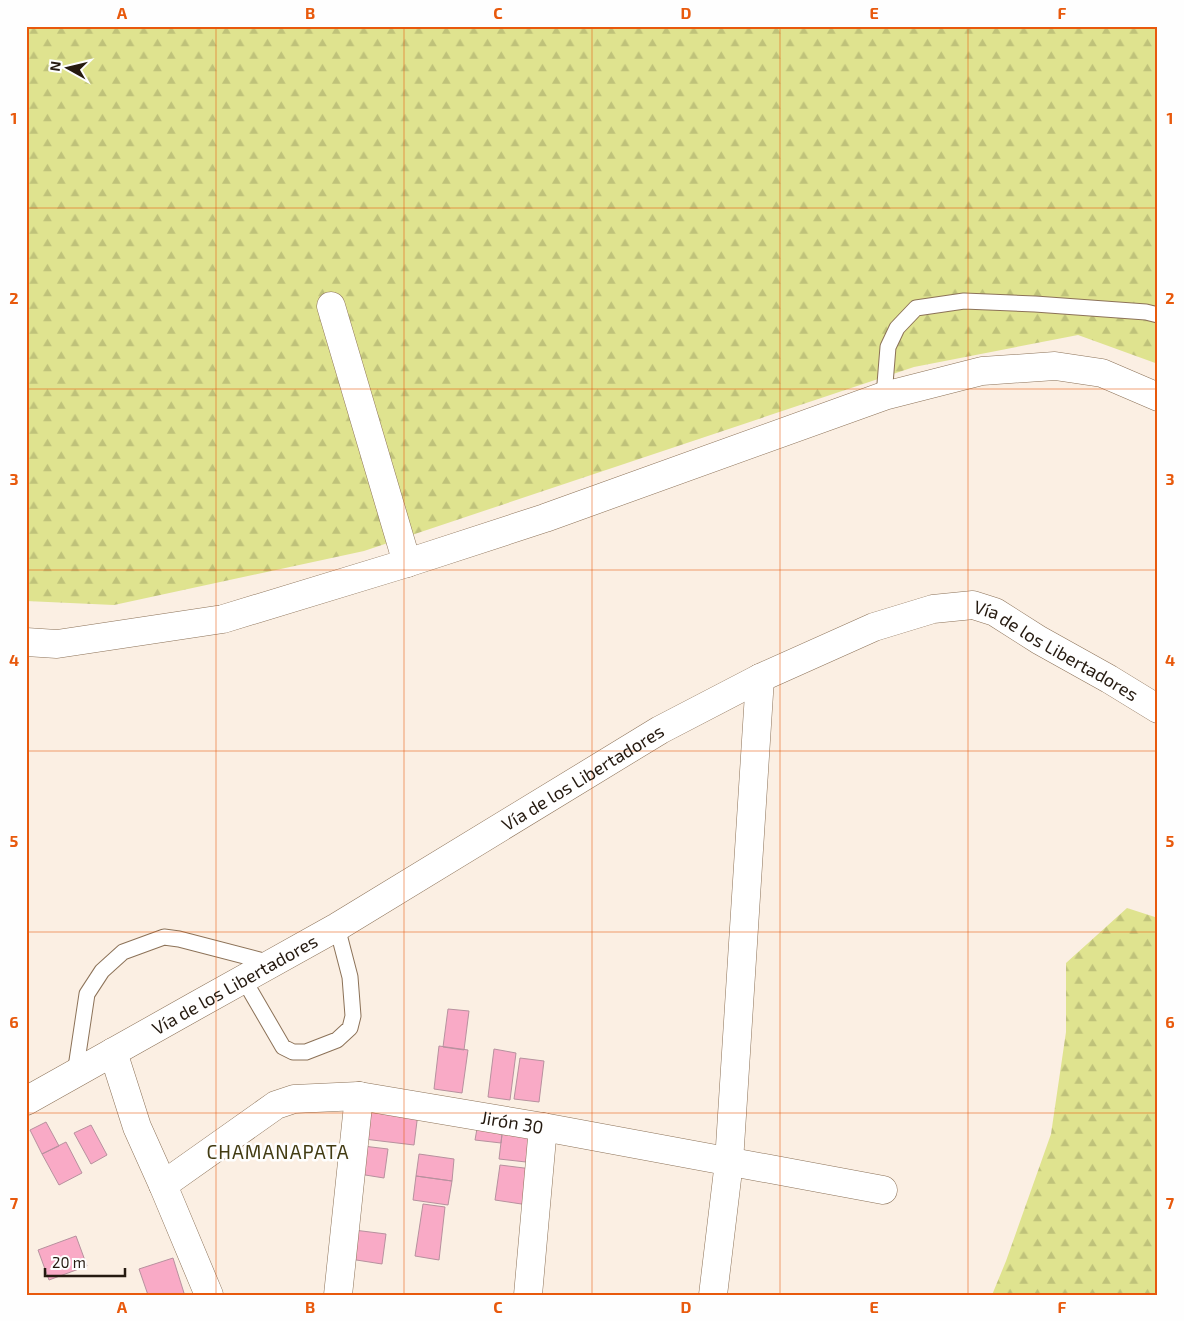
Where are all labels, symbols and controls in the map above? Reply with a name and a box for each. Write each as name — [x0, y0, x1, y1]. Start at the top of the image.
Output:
text: A — [117, 3, 128, 22]
text: B — [305, 3, 315, 22]
text: C — [493, 3, 503, 22]
text: D — [681, 3, 692, 22]
text: E — [869, 3, 879, 22]
text: F — [1058, 3, 1067, 22]
north arrow — [42, 42, 92, 92]
text: N — [46, 60, 64, 72]
text: 1 — [11, 108, 17, 127]
text: 1 — [1167, 108, 1173, 127]
text: 2 — [9, 288, 19, 307]
text: 2 — [1165, 288, 1175, 307]
text: 3 — [9, 469, 19, 488]
text: 3 — [1165, 469, 1175, 488]
street label: Vía de los Libertadores — [971, 595, 1142, 705]
text: 4 — [9, 650, 19, 669]
text: 4 — [1165, 650, 1175, 669]
street label: Vía de los Libertadores — [497, 719, 668, 835]
text: 5 — [10, 831, 19, 850]
text: 5 — [1166, 831, 1175, 850]
street label: Vía de los Libertadores — [148, 929, 321, 1039]
text: 6 — [9, 1012, 19, 1031]
text: 6 — [1165, 1012, 1175, 1031]
street label: Jirón 30 — [479, 1106, 545, 1138]
district label: CHAMANAPATA — [206, 1140, 350, 1163]
text: 7 — [10, 1193, 19, 1212]
text: 7 — [1166, 1193, 1175, 1212]
scale bar — [45, 1246, 125, 1278]
text: 20 m — [52, 1253, 86, 1271]
text: A — [117, 1297, 128, 1316]
text: B — [305, 1297, 315, 1316]
text: C — [493, 1297, 503, 1316]
text: D — [681, 1297, 692, 1316]
text: E — [869, 1297, 879, 1316]
text: F — [1058, 1297, 1067, 1316]

